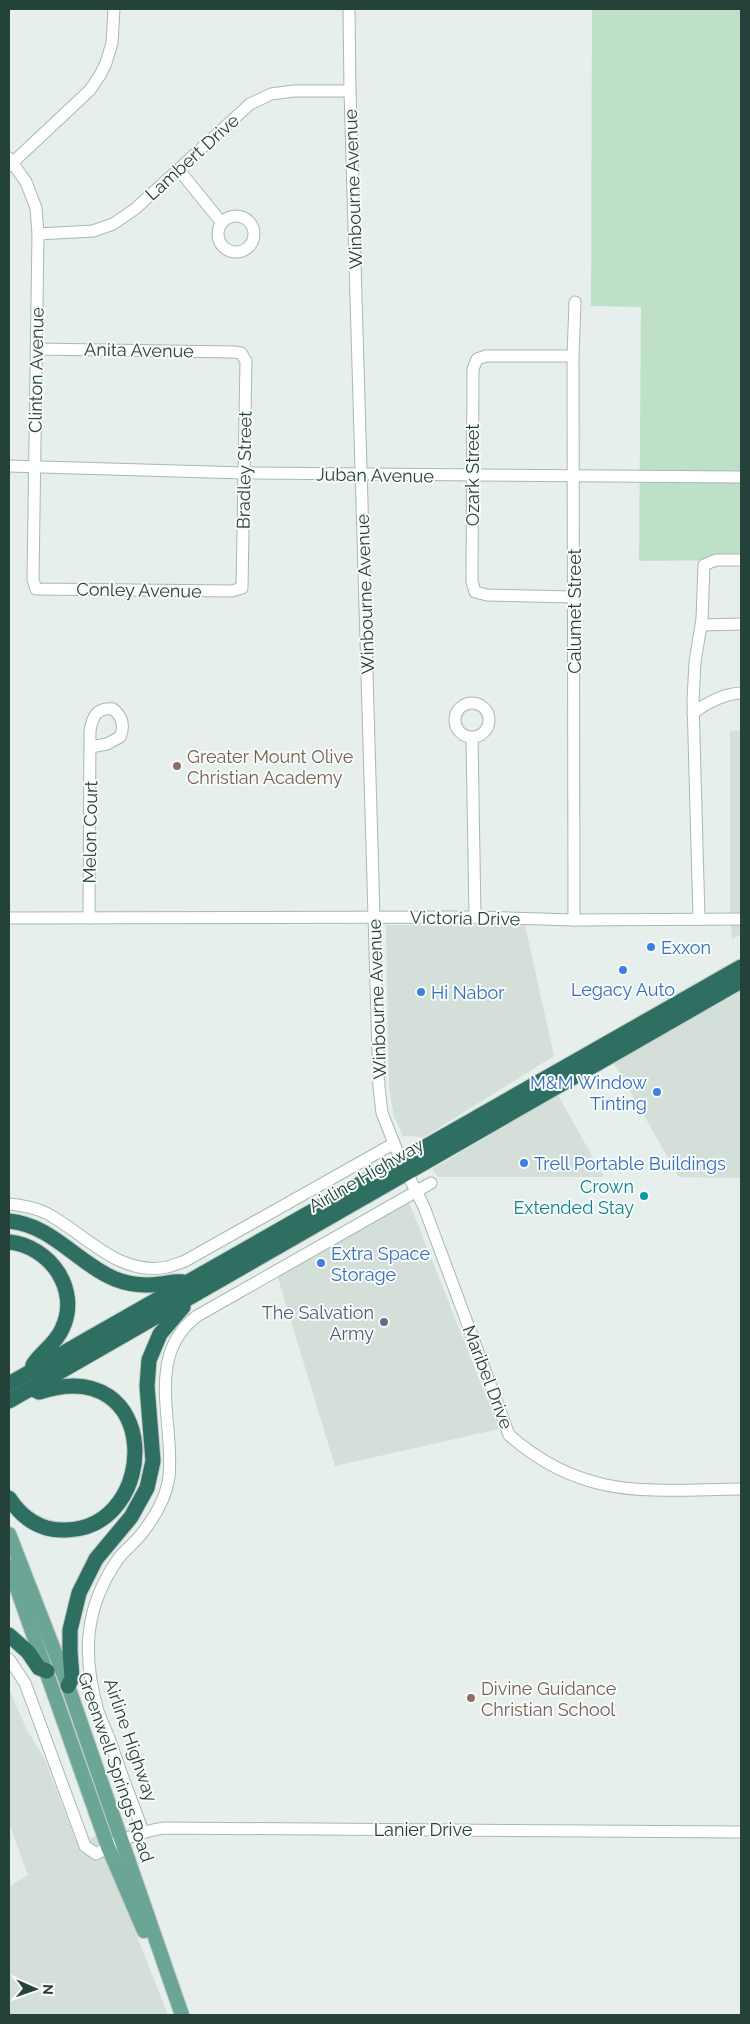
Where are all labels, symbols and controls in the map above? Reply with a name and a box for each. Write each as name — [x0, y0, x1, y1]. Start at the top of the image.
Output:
street label: Winbourne Avenue — [340, 108, 366, 269]
street label: Lambert Drive — [141, 109, 243, 204]
street label: Clinton Avenue — [24, 306, 48, 433]
street label: Anita Avenue — [84, 339, 194, 361]
street label: Bradley Street — [232, 411, 256, 529]
street label: Ozark Street — [462, 424, 483, 526]
street label: Juban Avenue — [316, 463, 435, 487]
street label: Winbourne Avenue — [352, 513, 378, 674]
street label: Calumet Street — [564, 548, 585, 674]
street label: Conley Avenue — [76, 578, 202, 602]
place label: Greater Mount Olive Christian Academy — [187, 746, 354, 788]
marker: Greater Mount Olive Christian Academy — [171, 760, 183, 772]
street label: Melon Court — [79, 780, 101, 884]
street label: Victoria Drive — [410, 907, 521, 929]
street label: Winbourne Avenue — [364, 918, 390, 1079]
place label: Exxon — [661, 937, 711, 958]
marker: Exxon — [645, 941, 657, 953]
marker: Legacy Auto — [617, 964, 629, 976]
place label: Legacy Auto — [571, 979, 675, 1000]
place label: Hi Nabor — [431, 982, 505, 1003]
marker: Hi Nabor — [415, 986, 427, 998]
place label: M&M Window Tinting — [530, 1072, 647, 1114]
marker: M&M Window Tinting — [651, 1086, 663, 1098]
street label: Airline Highway — [305, 1133, 427, 1216]
place label: Trell Portable Buildings — [534, 1153, 726, 1174]
marker: Trell Portable Buildings — [518, 1157, 530, 1169]
place label: Crown Extended Stay — [513, 1176, 634, 1218]
marker: Crown Extended Stay — [638, 1190, 650, 1202]
place label: Extra Space Storage — [331, 1243, 430, 1285]
marker: Extra Space Storage — [315, 1257, 327, 1269]
place label: The Salvation Army — [262, 1302, 374, 1344]
marker: The Salvation Army — [378, 1316, 390, 1328]
street label: Maribel Drive — [459, 1322, 518, 1432]
street label: Greenwell Springs Road — [74, 1669, 158, 1865]
street label: Airline Highway — [100, 1676, 162, 1805]
place label: Divine Guidance Christian School — [481, 1678, 617, 1720]
marker: Divine Guidance Christian School — [465, 1692, 477, 1704]
street label: Lanier Drive — [374, 1819, 473, 1840]
north arrow — [10, 1964, 60, 2014]
text: N — [40, 1984, 56, 1995]

